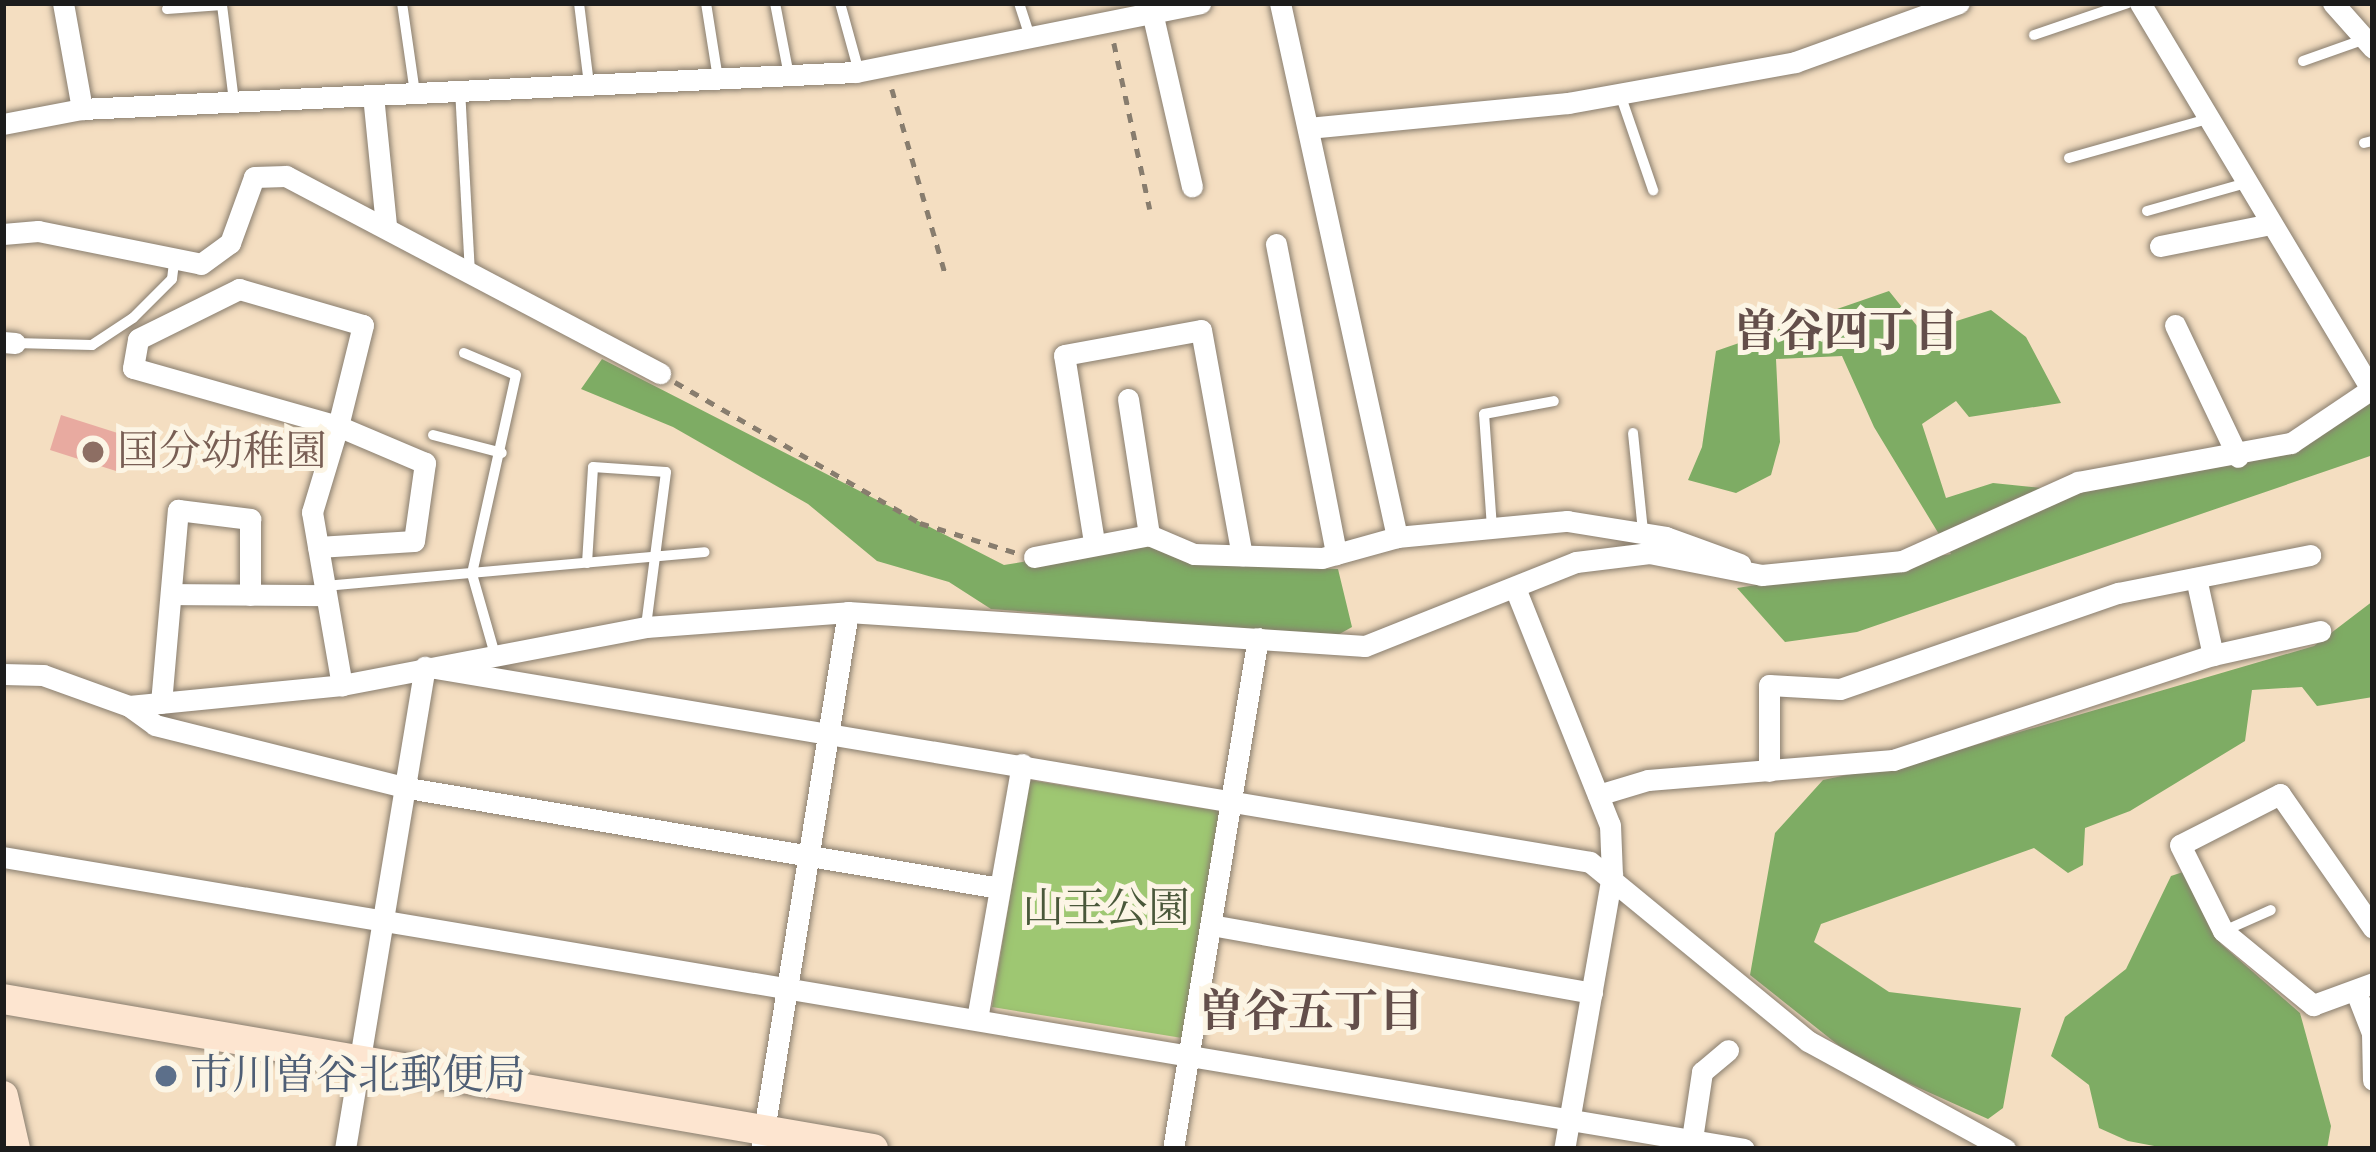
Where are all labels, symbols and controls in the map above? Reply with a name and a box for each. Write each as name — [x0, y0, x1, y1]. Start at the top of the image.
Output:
district label: 曽谷四丁目 — [1734, 305, 1958, 359]
place label: 国分幼稚園 — [117, 427, 327, 477]
marker: 国分幼稚園 — [80, 439, 106, 465]
park label: 山王公園 — [1022, 884, 1190, 934]
district label: 曽谷五丁目 — [1199, 985, 1423, 1039]
place label: 市川曽谷北郵便局 — [190, 1051, 526, 1101]
marker: 市川曽谷北郵便局 — [153, 1063, 179, 1089]

